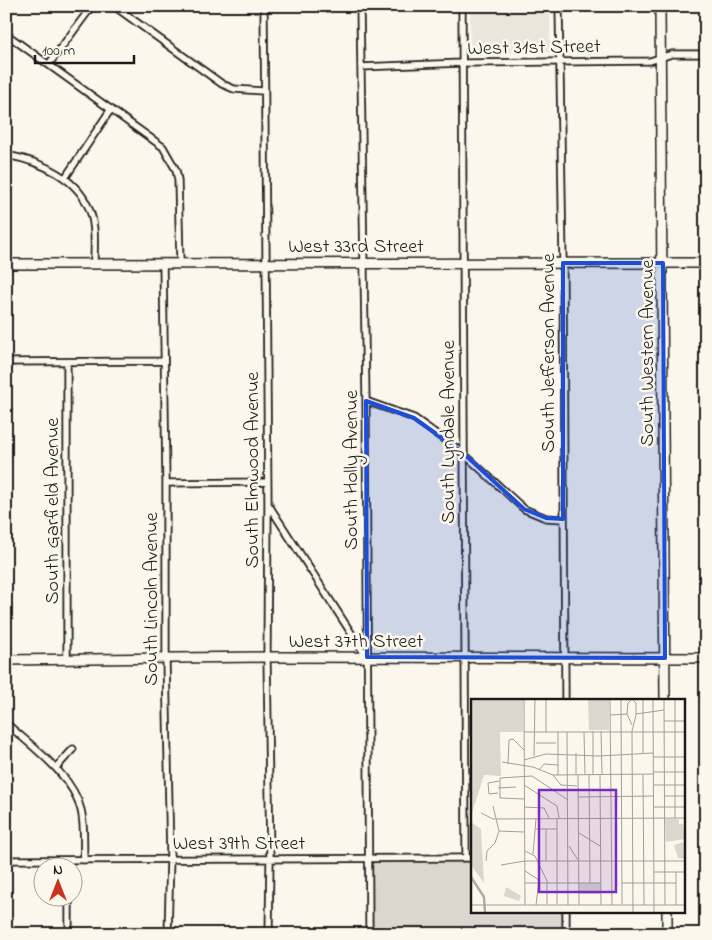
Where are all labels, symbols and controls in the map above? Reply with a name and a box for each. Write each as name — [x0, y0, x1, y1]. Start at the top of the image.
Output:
scale bar — [35, 32, 134, 64]
street label: West 31st Street — [467, 33, 601, 64]
text: 100 m — [42, 40, 75, 62]
street label: West 33rd Street — [288, 233, 424, 262]
street label: South Jefferson Avenue — [535, 253, 564, 453]
street label: South Western Avenue — [634, 259, 663, 447]
street label: South Lyndale Avenue — [435, 340, 464, 524]
street label: South Elmwood Avenue — [239, 372, 268, 568]
street label: South Holly Avenue — [338, 390, 367, 550]
street label: South Garfield Avenue — [39, 418, 68, 604]
street label: South Lincoln Avenue — [138, 512, 167, 686]
street label: West 37th Street — [289, 628, 424, 657]
inset map — [471, 699, 684, 912]
street label: West 39th Street — [173, 830, 305, 859]
north arrow — [32, 858, 82, 908]
text: N — [53, 860, 63, 881]

